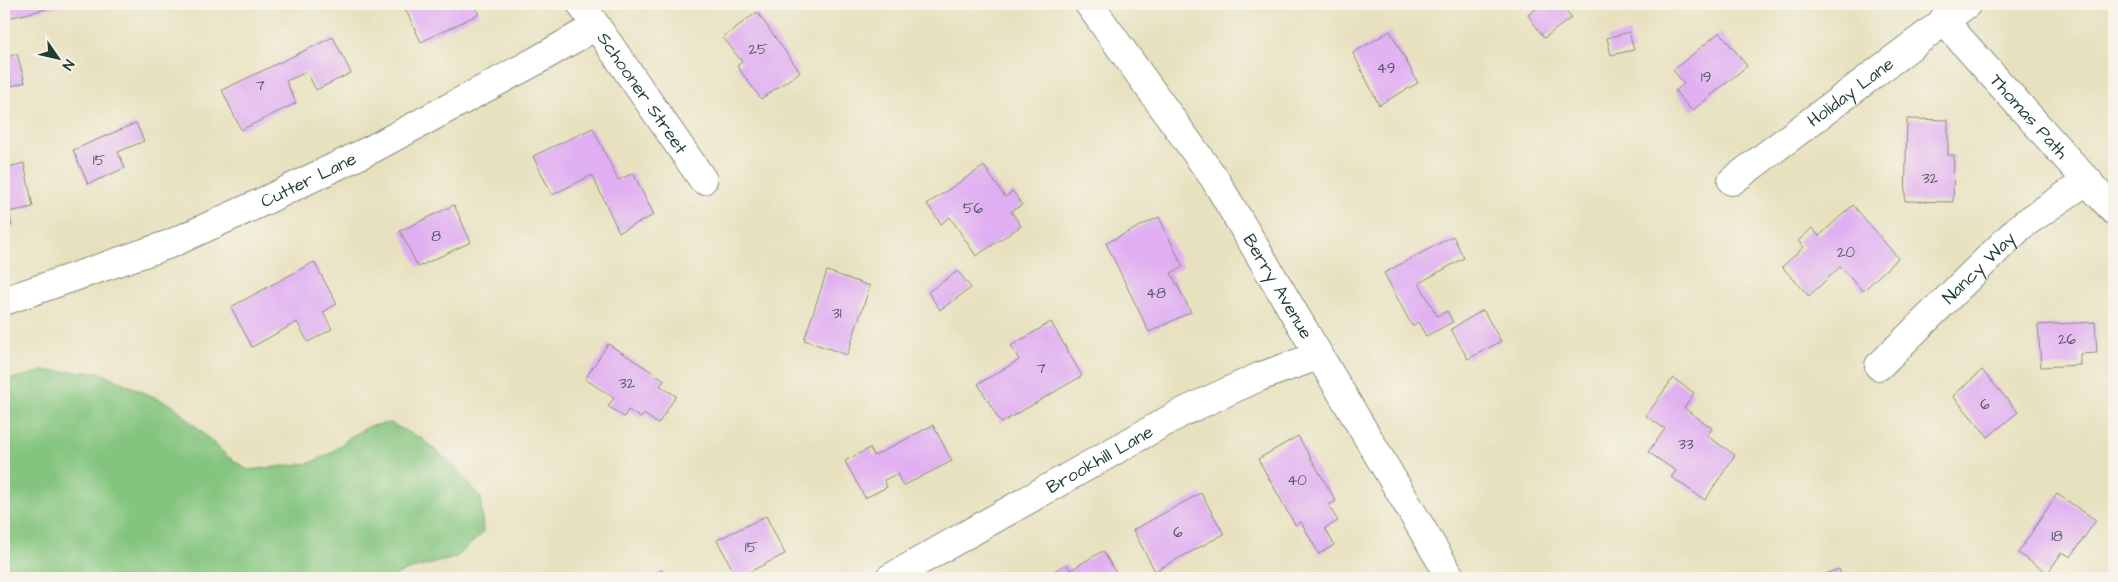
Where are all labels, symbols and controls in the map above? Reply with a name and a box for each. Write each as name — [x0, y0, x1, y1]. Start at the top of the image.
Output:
street label: Schooner Street — [591, 27, 694, 159]
north arrow — [32, 32, 82, 82]
house number: 25 — [748, 39, 768, 60]
street label: Holiday Lane — [1802, 51, 1899, 133]
text: N — [57, 55, 79, 74]
house number: 49 — [1377, 58, 1395, 79]
house number: 19 — [1701, 67, 1711, 88]
street label: Thomas Path — [1984, 68, 2074, 164]
house number: 7 — [255, 75, 265, 96]
street label: Cutter Lane — [256, 146, 361, 214]
house number: 15 — [93, 150, 106, 171]
house number: 32 — [1922, 168, 1939, 189]
house number: 56 — [963, 198, 984, 219]
house number: 8 — [431, 226, 441, 247]
street label: Nancy Way — [1936, 226, 2022, 310]
street label: Berry Avenue — [1237, 229, 1319, 344]
house number: 20 — [1837, 242, 1856, 263]
house number: 48 — [1146, 283, 1166, 304]
house number: 31 — [832, 303, 842, 324]
house number: 26 — [2058, 329, 2077, 350]
house number: 7 — [1036, 358, 1046, 379]
house number: 32 — [619, 373, 636, 394]
house number: 6 — [1980, 394, 1990, 415]
street label: Brookhill Lane — [1042, 419, 1158, 499]
house number: 33 — [1678, 434, 1694, 455]
house number: 40 — [1287, 470, 1307, 491]
house number: 6 — [1173, 522, 1183, 543]
house number: 18 — [2051, 526, 2063, 547]
house number: 15 — [745, 537, 758, 558]

